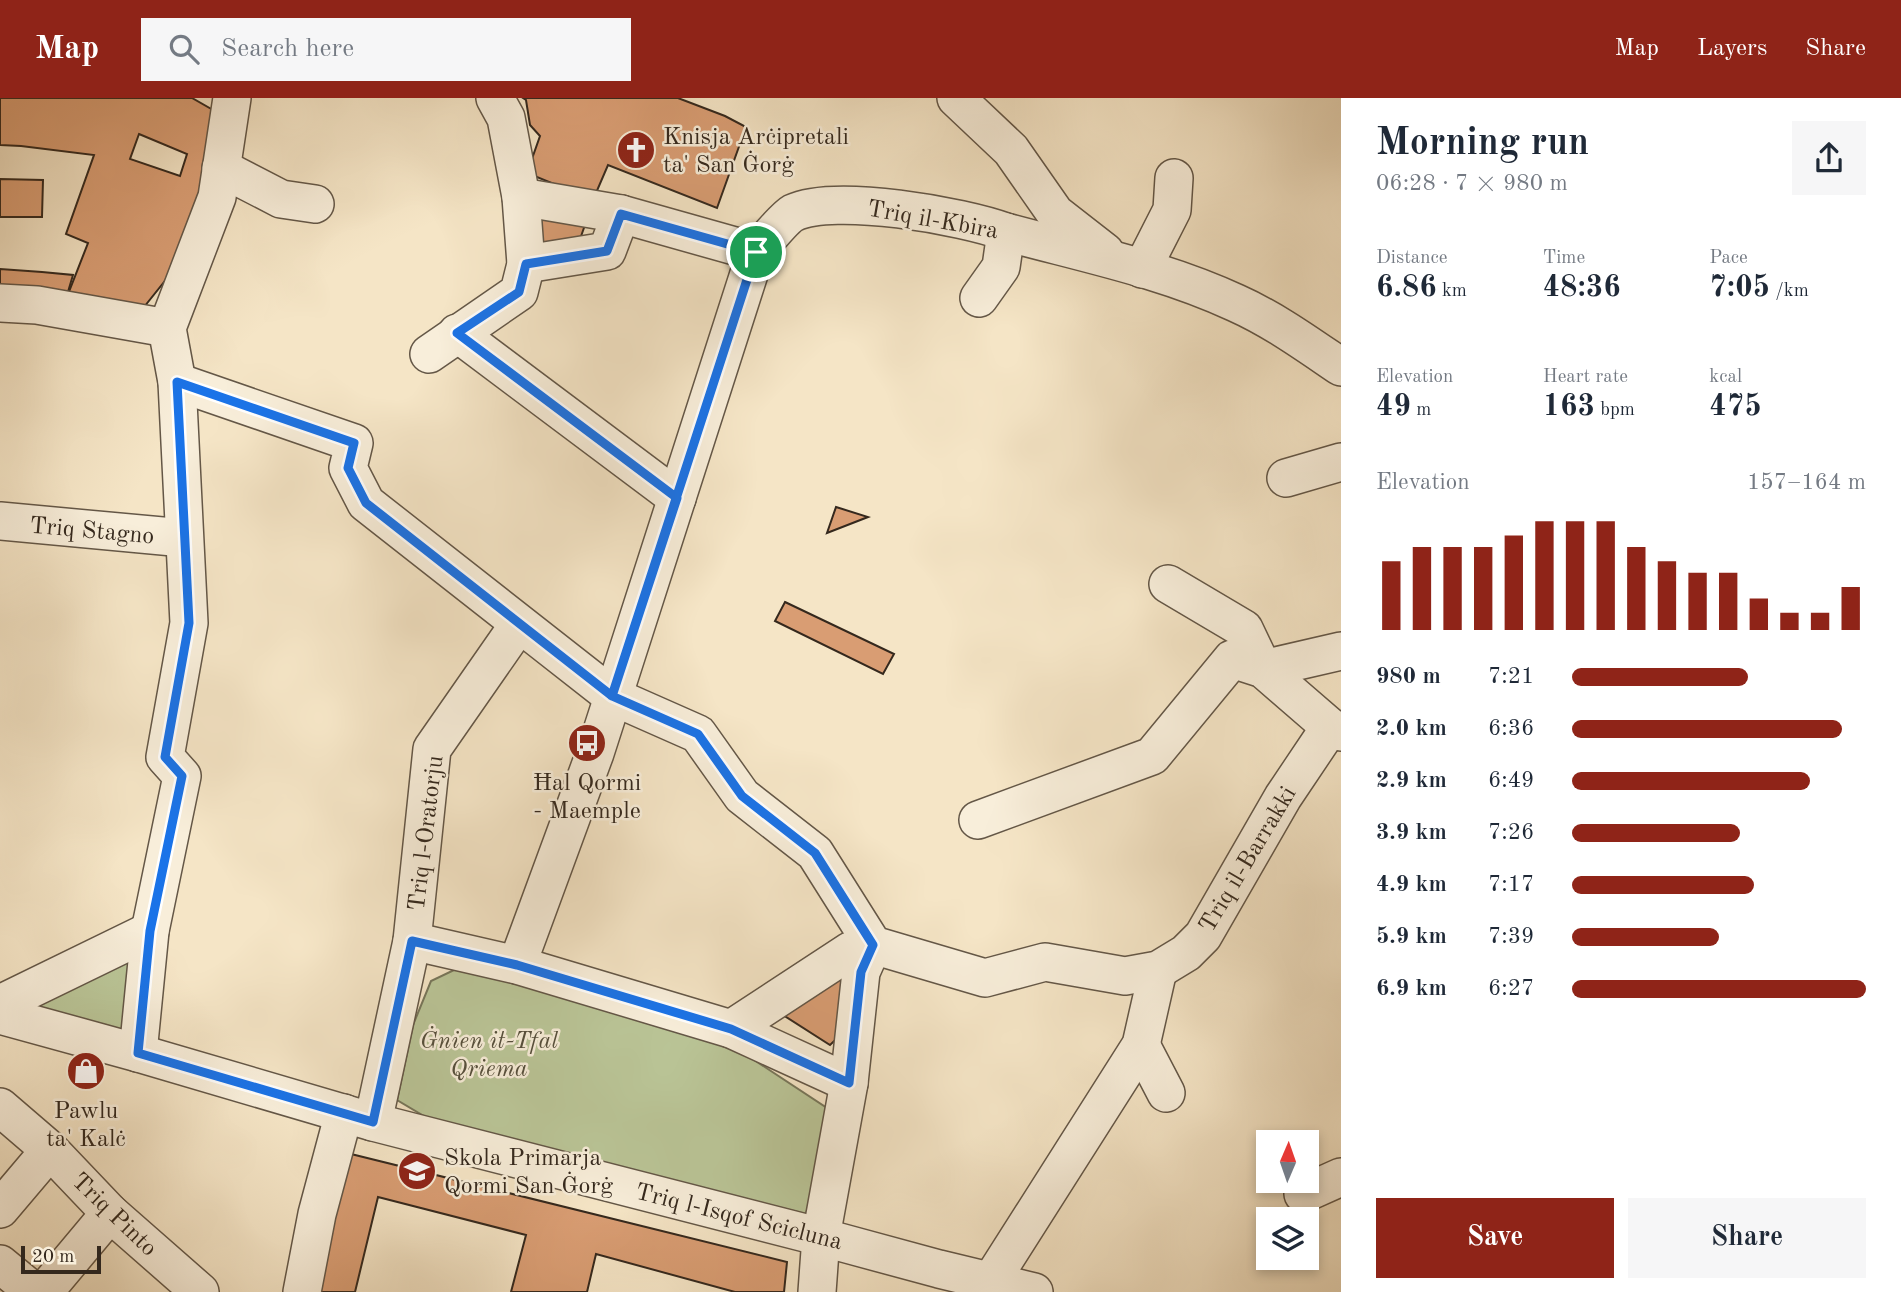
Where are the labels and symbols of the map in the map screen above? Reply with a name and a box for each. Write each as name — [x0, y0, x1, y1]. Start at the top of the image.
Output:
place label: Knisja Arċipretali ta' San Ġorġ — [663, 126, 849, 178]
church icon: Knisja Arċipretali ta' San Ġorġ — [615, 129, 657, 171]
street label: Triq il-Kbira — [865, 198, 1000, 244]
pin — [726, 222, 786, 282]
street label: Triq Stagno — [28, 515, 155, 549]
bus stop icon: Ħal Qormi - Maemple — [566, 722, 608, 764]
street label: Triq l-Oratorju — [406, 754, 448, 912]
place label: Ħal Qormi - Maemple — [533, 772, 641, 824]
street label: Triq il-Barrakki — [1196, 783, 1302, 937]
park label: Ġnien it-Tfal Qriema — [420, 1026, 558, 1082]
shop icon: Pawlu ta' Kalċ — [65, 1050, 107, 1092]
place label: Pawlu ta' Kalċ — [46, 1100, 126, 1152]
north arrow — [1256, 1130, 1320, 1194]
place label: Skola Primarja Qormi San Ġorġ — [444, 1147, 613, 1199]
school or university icon: Skola Primarja Qormi San Ġorġ — [396, 1150, 438, 1192]
street label: Triq Pinto — [66, 1169, 161, 1262]
street label: Triq l-Isqof Scicluna — [633, 1181, 845, 1255]
scale bar — [21, 1243, 102, 1275]

